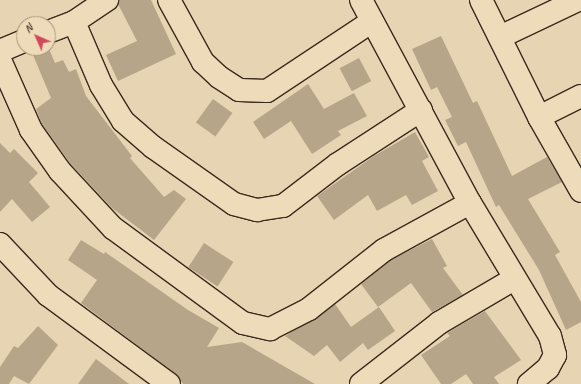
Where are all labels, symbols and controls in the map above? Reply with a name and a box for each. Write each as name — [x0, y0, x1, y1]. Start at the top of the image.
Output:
north arrow — [16, 16, 56, 56]
text: N — [21, 21, 36, 36]

